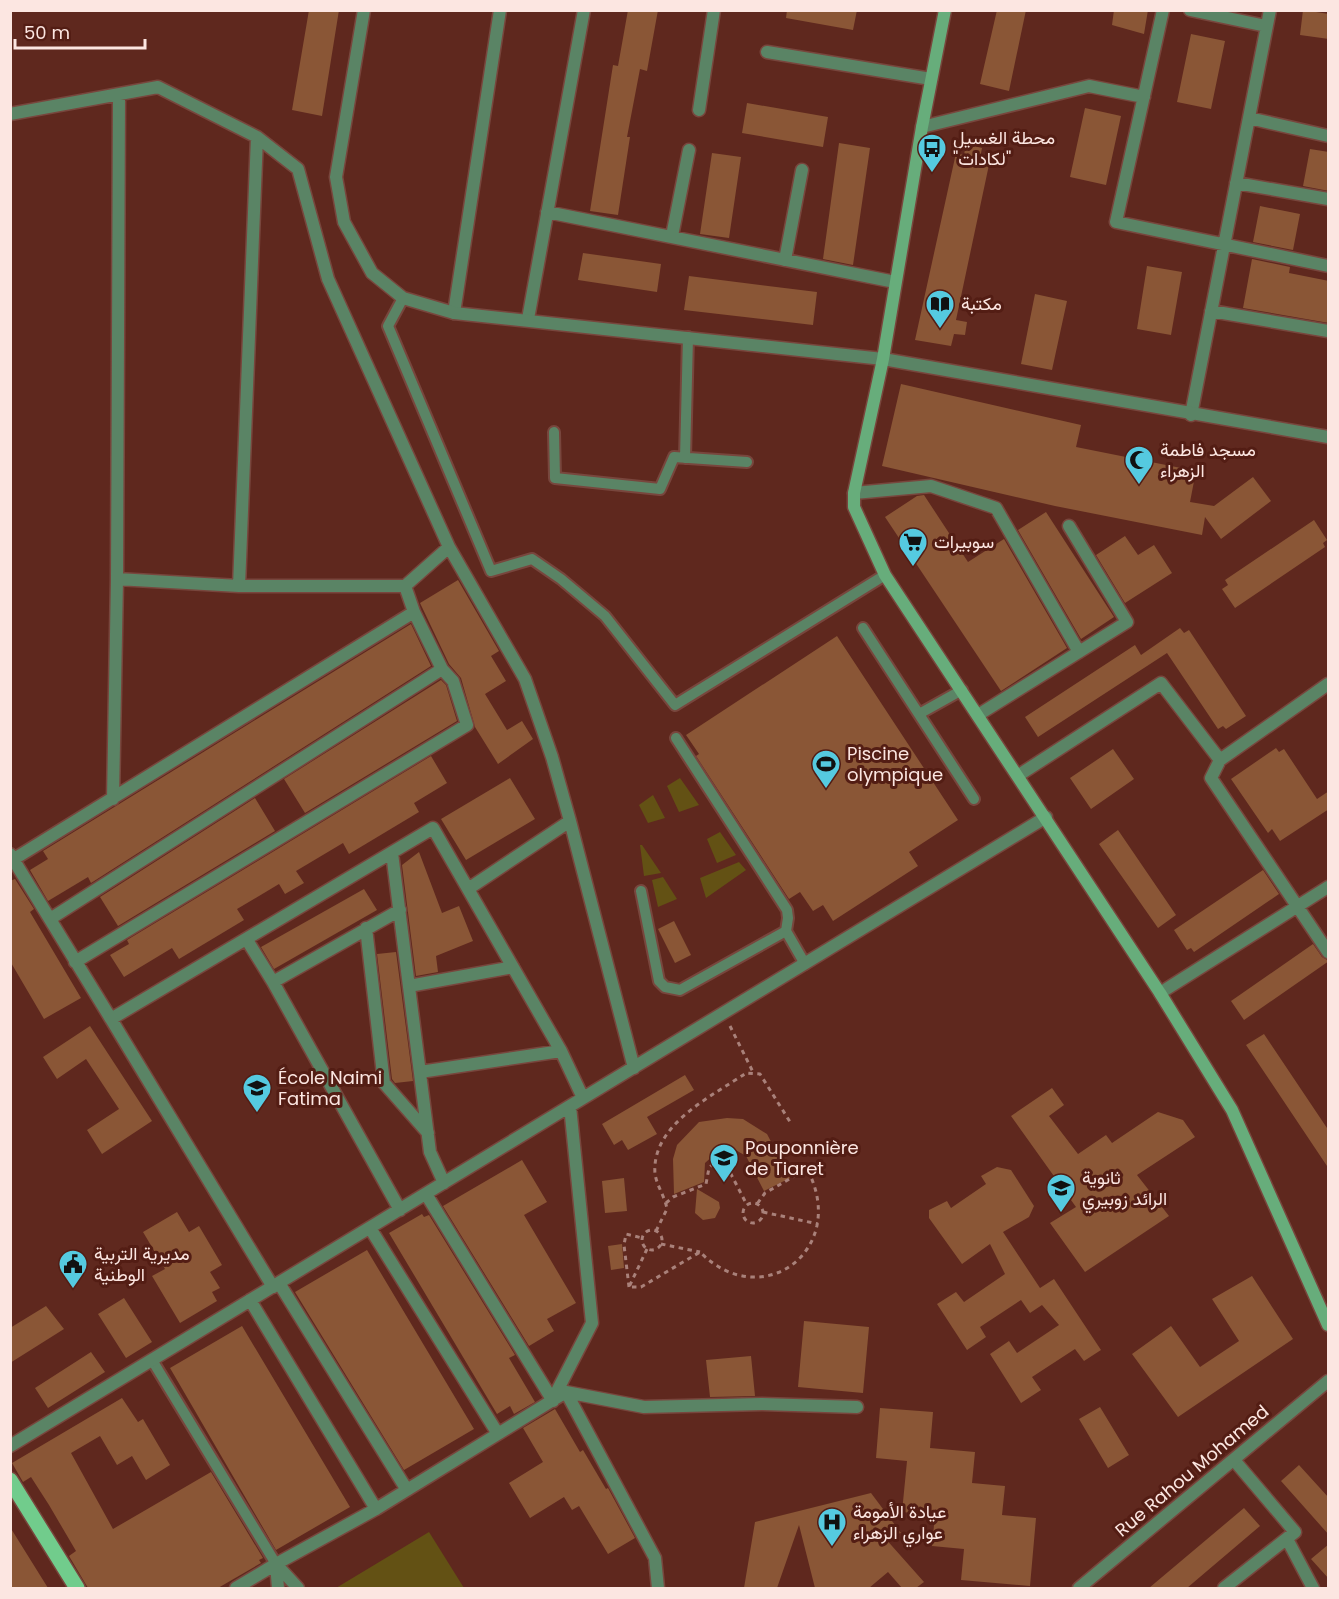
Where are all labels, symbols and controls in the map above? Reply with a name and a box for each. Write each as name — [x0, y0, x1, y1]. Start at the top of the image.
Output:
scale bar — [15, 12, 146, 50]
text: 50 m — [24, 20, 70, 45]
place label: محطة الغسيل "لكادات" — [953, 125, 1055, 171]
bus stop icon: محطة الغسيل "لكادات" — [916, 132, 948, 174]
library icon: مكتبة — [924, 288, 956, 330]
place label: مكتبة — [961, 291, 1002, 316]
place label: مسجد فاطمة الزهراء — [1160, 437, 1256, 483]
mosque icon: مسجد فاطمة الزهراء — [1123, 444, 1155, 486]
supermarket icon: سوبيرات — [897, 526, 929, 568]
place label: سوبيرات — [934, 529, 994, 554]
place label: Piscine olympique — [847, 741, 943, 787]
sports icon: Piscine olympique — [810, 748, 842, 790]
place label: École Naimi Fatima — [278, 1065, 382, 1111]
school or university icon: École Naimi Fatima — [241, 1072, 273, 1114]
place label: Pouponnière de Tiaret — [745, 1135, 859, 1181]
school or university icon: Pouponnière de Tiaret — [708, 1142, 740, 1184]
place label: ثانوية الرائد زوبيري — [1082, 1165, 1167, 1214]
school or university icon: ثانوية الرائد زوبيري — [1045, 1172, 1077, 1214]
place label: مديرية التربية الوطنية — [94, 1241, 190, 1287]
public building icon: مديرية التربية الوطنية — [57, 1248, 89, 1290]
street label: Rue Rahou Mohamed — [1110, 1399, 1274, 1542]
place label: عيادة الأمومة عواري الزهراء — [853, 1499, 946, 1548]
hospital icon: عيادة الأمومة عواري الزهراء — [816, 1506, 848, 1548]

